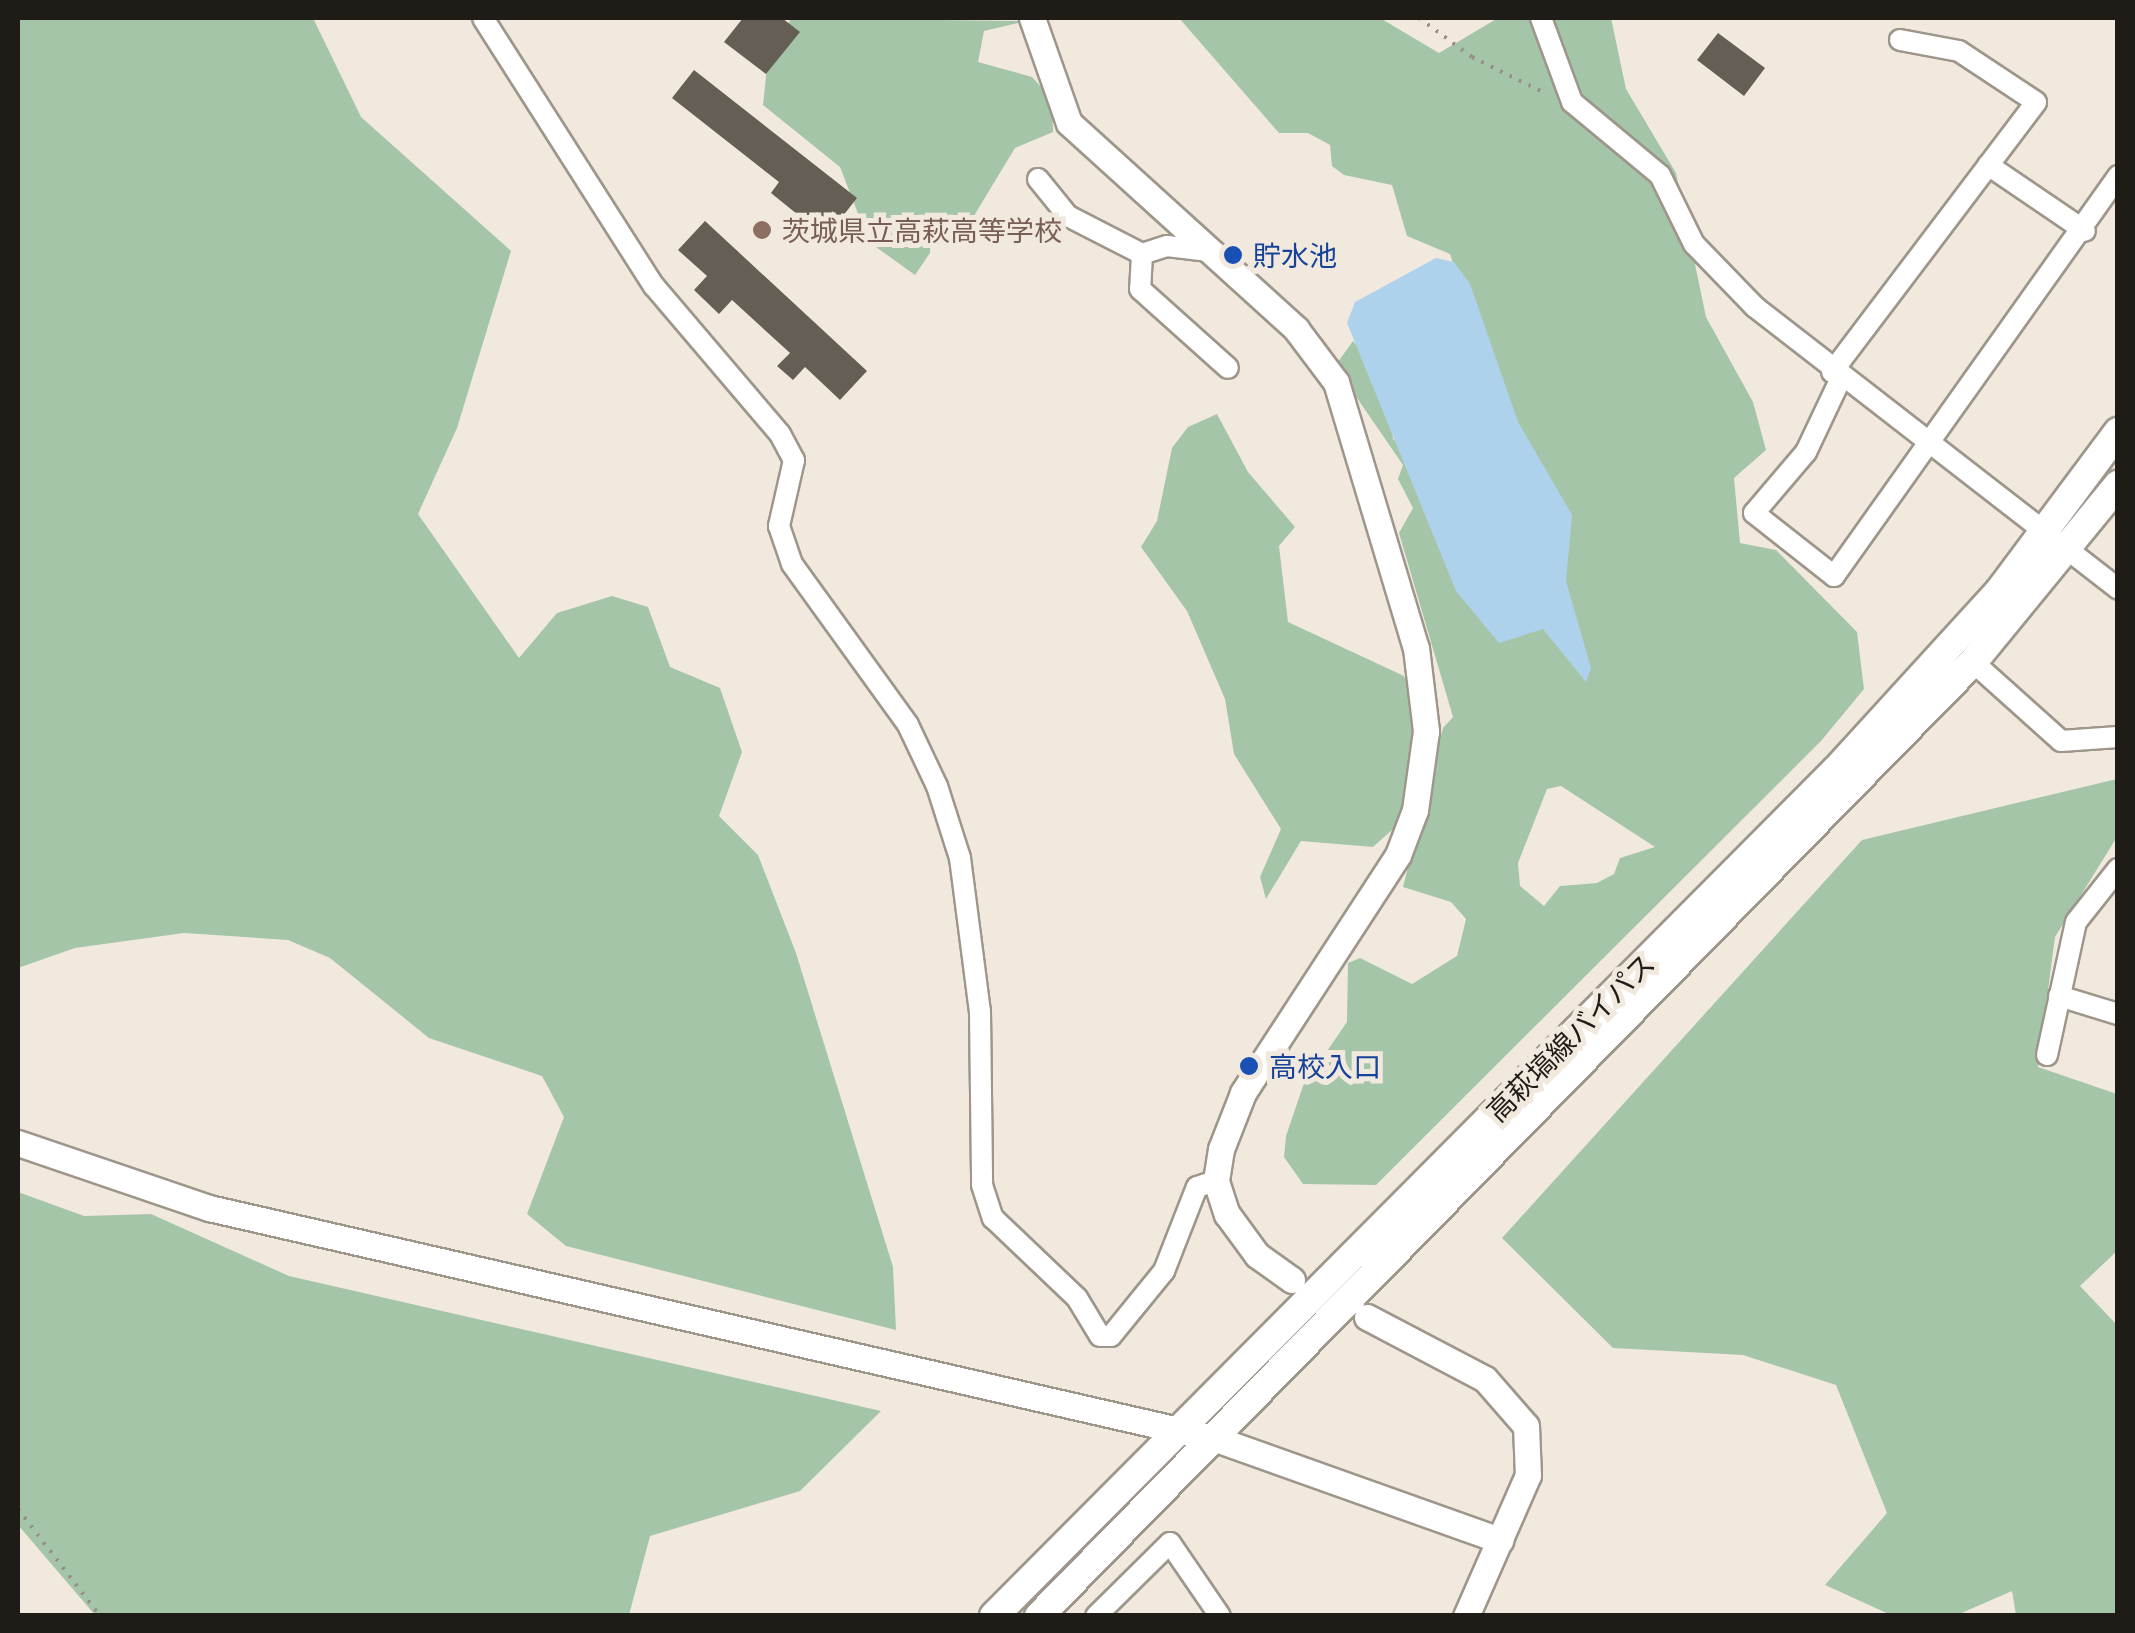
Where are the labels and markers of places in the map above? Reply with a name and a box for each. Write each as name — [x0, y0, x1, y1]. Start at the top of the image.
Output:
place label: 茨城県立高萩高等学校 — [782, 213, 1062, 247]
marker: 茨城県立高萩高等学校 — [751, 219, 773, 241]
place label: 貯水池 — [1253, 238, 1337, 272]
marker: 貯水池 — [1222, 244, 1244, 266]
place label: 高校入口 — [1269, 1049, 1381, 1083]
marker: 高校入口 — [1238, 1055, 1260, 1077]

